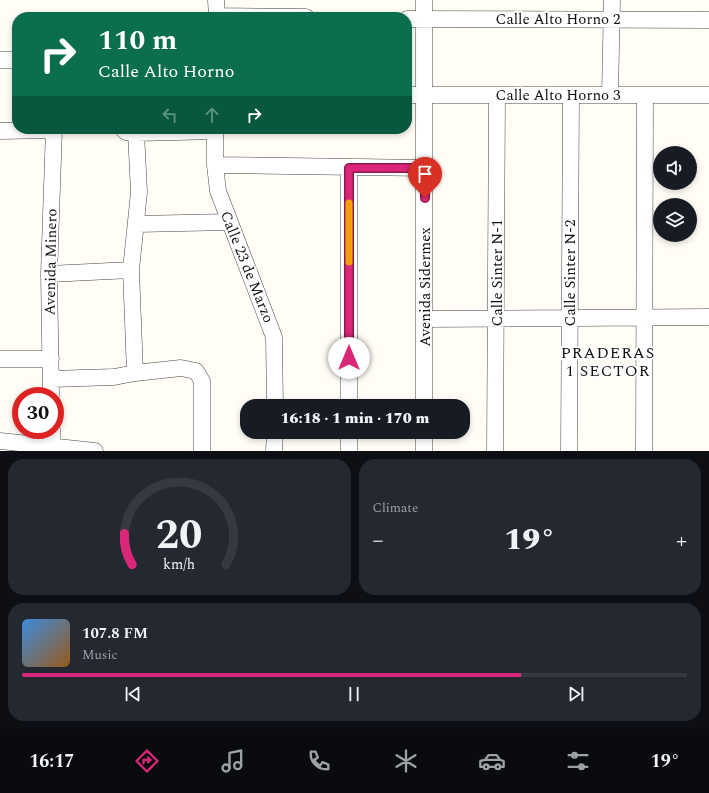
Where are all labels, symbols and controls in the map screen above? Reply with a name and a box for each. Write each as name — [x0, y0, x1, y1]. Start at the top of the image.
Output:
street label: Calle Alto Horno 2 — [496, 8, 620, 31]
text: 110 m — [98, 19, 177, 62]
icon: right — [32, 28, 84, 80]
text: Calle Alto Horno — [98, 58, 234, 85]
street label: Calle Alto Horno 3 — [496, 84, 621, 107]
icon: left — [159, 104, 181, 126]
icon: ahead — [201, 104, 223, 126]
icon: right — [243, 104, 265, 126]
map controls — [653, 146, 697, 242]
button: sound — [653, 146, 697, 190]
pin — [408, 157, 442, 198]
icon: arrive — [414, 163, 436, 185]
button: layers — [653, 198, 697, 242]
street label: Avenida Minero — [39, 208, 63, 316]
street label: Calle 23 de Marzo — [214, 208, 280, 326]
street label: Calle Sinter N-1 — [486, 220, 509, 326]
street label: Calle Sinter N-2 — [559, 220, 582, 326]
street label: Avenida Sidermex — [414, 227, 437, 347]
position arrow — [328, 337, 370, 379]
district label: PRADERAS 1 SECTOR — [561, 341, 655, 383]
speed limit sign: 30 — [12, 387, 64, 439]
text: 16:18 · 1 min · 170 m — [281, 407, 429, 430]
text: Climate — [373, 498, 418, 518]
text: 20 — [156, 504, 203, 567]
text: 19° — [504, 517, 555, 563]
text: − — [373, 524, 384, 557]
text: + — [676, 524, 687, 557]
text: km/h — [163, 554, 195, 576]
text: 107.8 FM — [82, 622, 148, 645]
text: Music — [82, 645, 118, 665]
icon: previous — [122, 683, 144, 705]
icon: pause — [343, 683, 365, 705]
icon: next — [565, 683, 587, 705]
icon: directions — [133, 747, 161, 775]
icon: music — [219, 747, 247, 775]
icon: phone — [305, 747, 333, 775]
icon: climate — [392, 747, 420, 775]
icon: car — [478, 747, 506, 775]
icon: filters — [564, 747, 592, 775]
text: 16:17 — [29, 748, 74, 775]
text: 19° — [651, 748, 680, 775]

